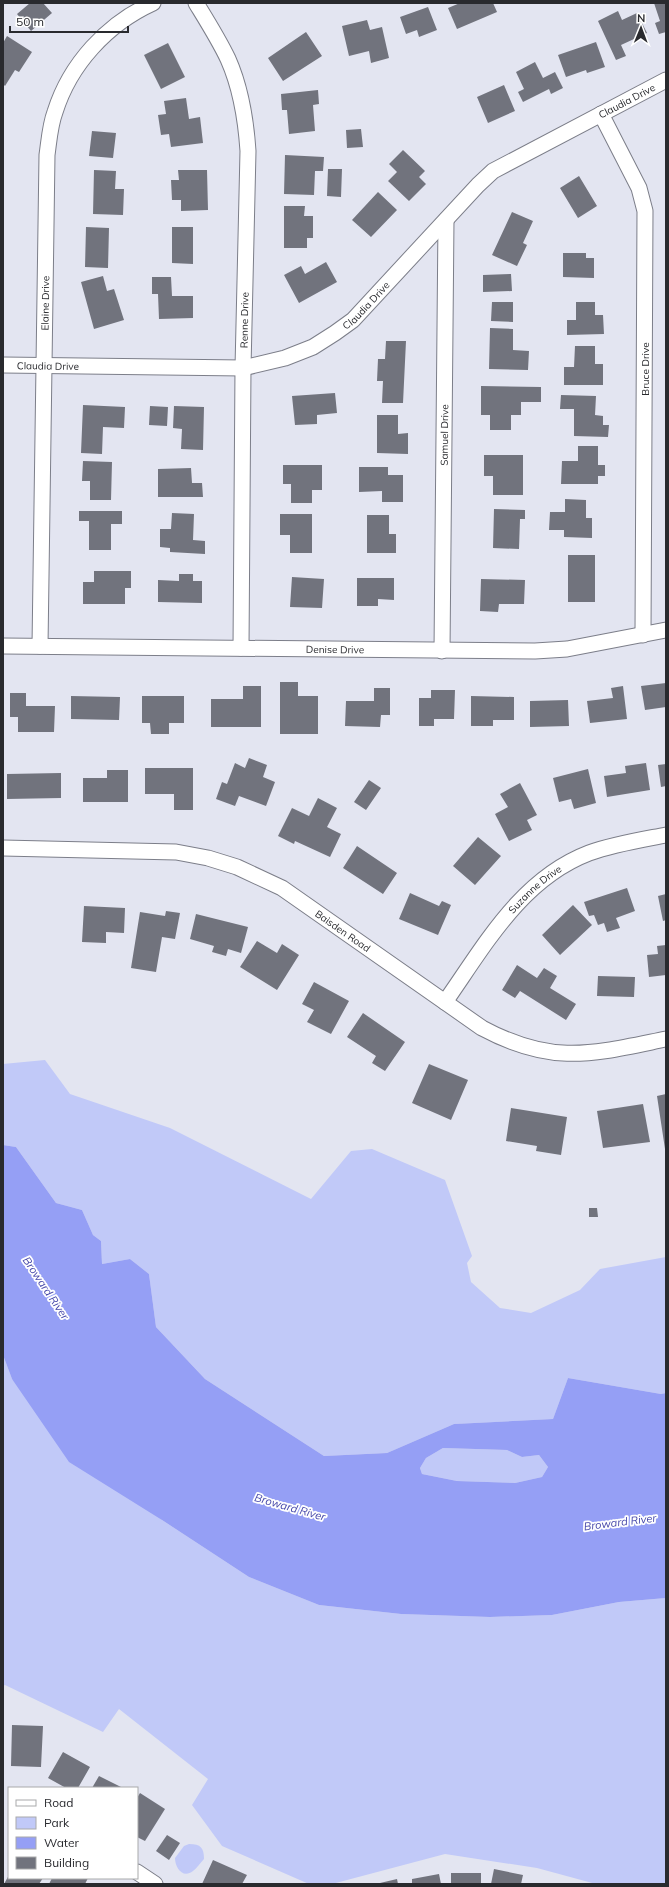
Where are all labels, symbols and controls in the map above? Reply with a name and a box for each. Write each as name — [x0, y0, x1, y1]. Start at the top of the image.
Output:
scale bar — [10, 8, 128, 34]
north arrow — [621, 8, 661, 48]
text: N — [637, 11, 645, 25]
text: 50 m — [16, 14, 44, 29]
street label: Claudia Drive — [596, 81, 657, 121]
street label: Elaine Drive — [38, 276, 52, 331]
street label: Claudia Drive — [340, 279, 392, 333]
street label: Renne Drive — [238, 292, 251, 348]
street label: Bruce Drive — [639, 342, 652, 396]
street label: Claudia Drive — [17, 359, 79, 373]
street label: Samuel Drive — [438, 404, 451, 466]
street label: Denise Drive — [306, 643, 364, 656]
street label: Suzanne Drive — [506, 862, 564, 916]
street label: Baisden Road — [312, 907, 373, 955]
water label: Broward River — [20, 1254, 73, 1323]
water label: Broward River — [253, 1490, 328, 1524]
water label: Broward River — [583, 1510, 658, 1533]
legend — [8, 1787, 138, 1879]
text: Road — [44, 1795, 73, 1810]
text: Park — [44, 1815, 70, 1830]
text: Water — [44, 1835, 80, 1850]
text: Building — [44, 1855, 89, 1870]

